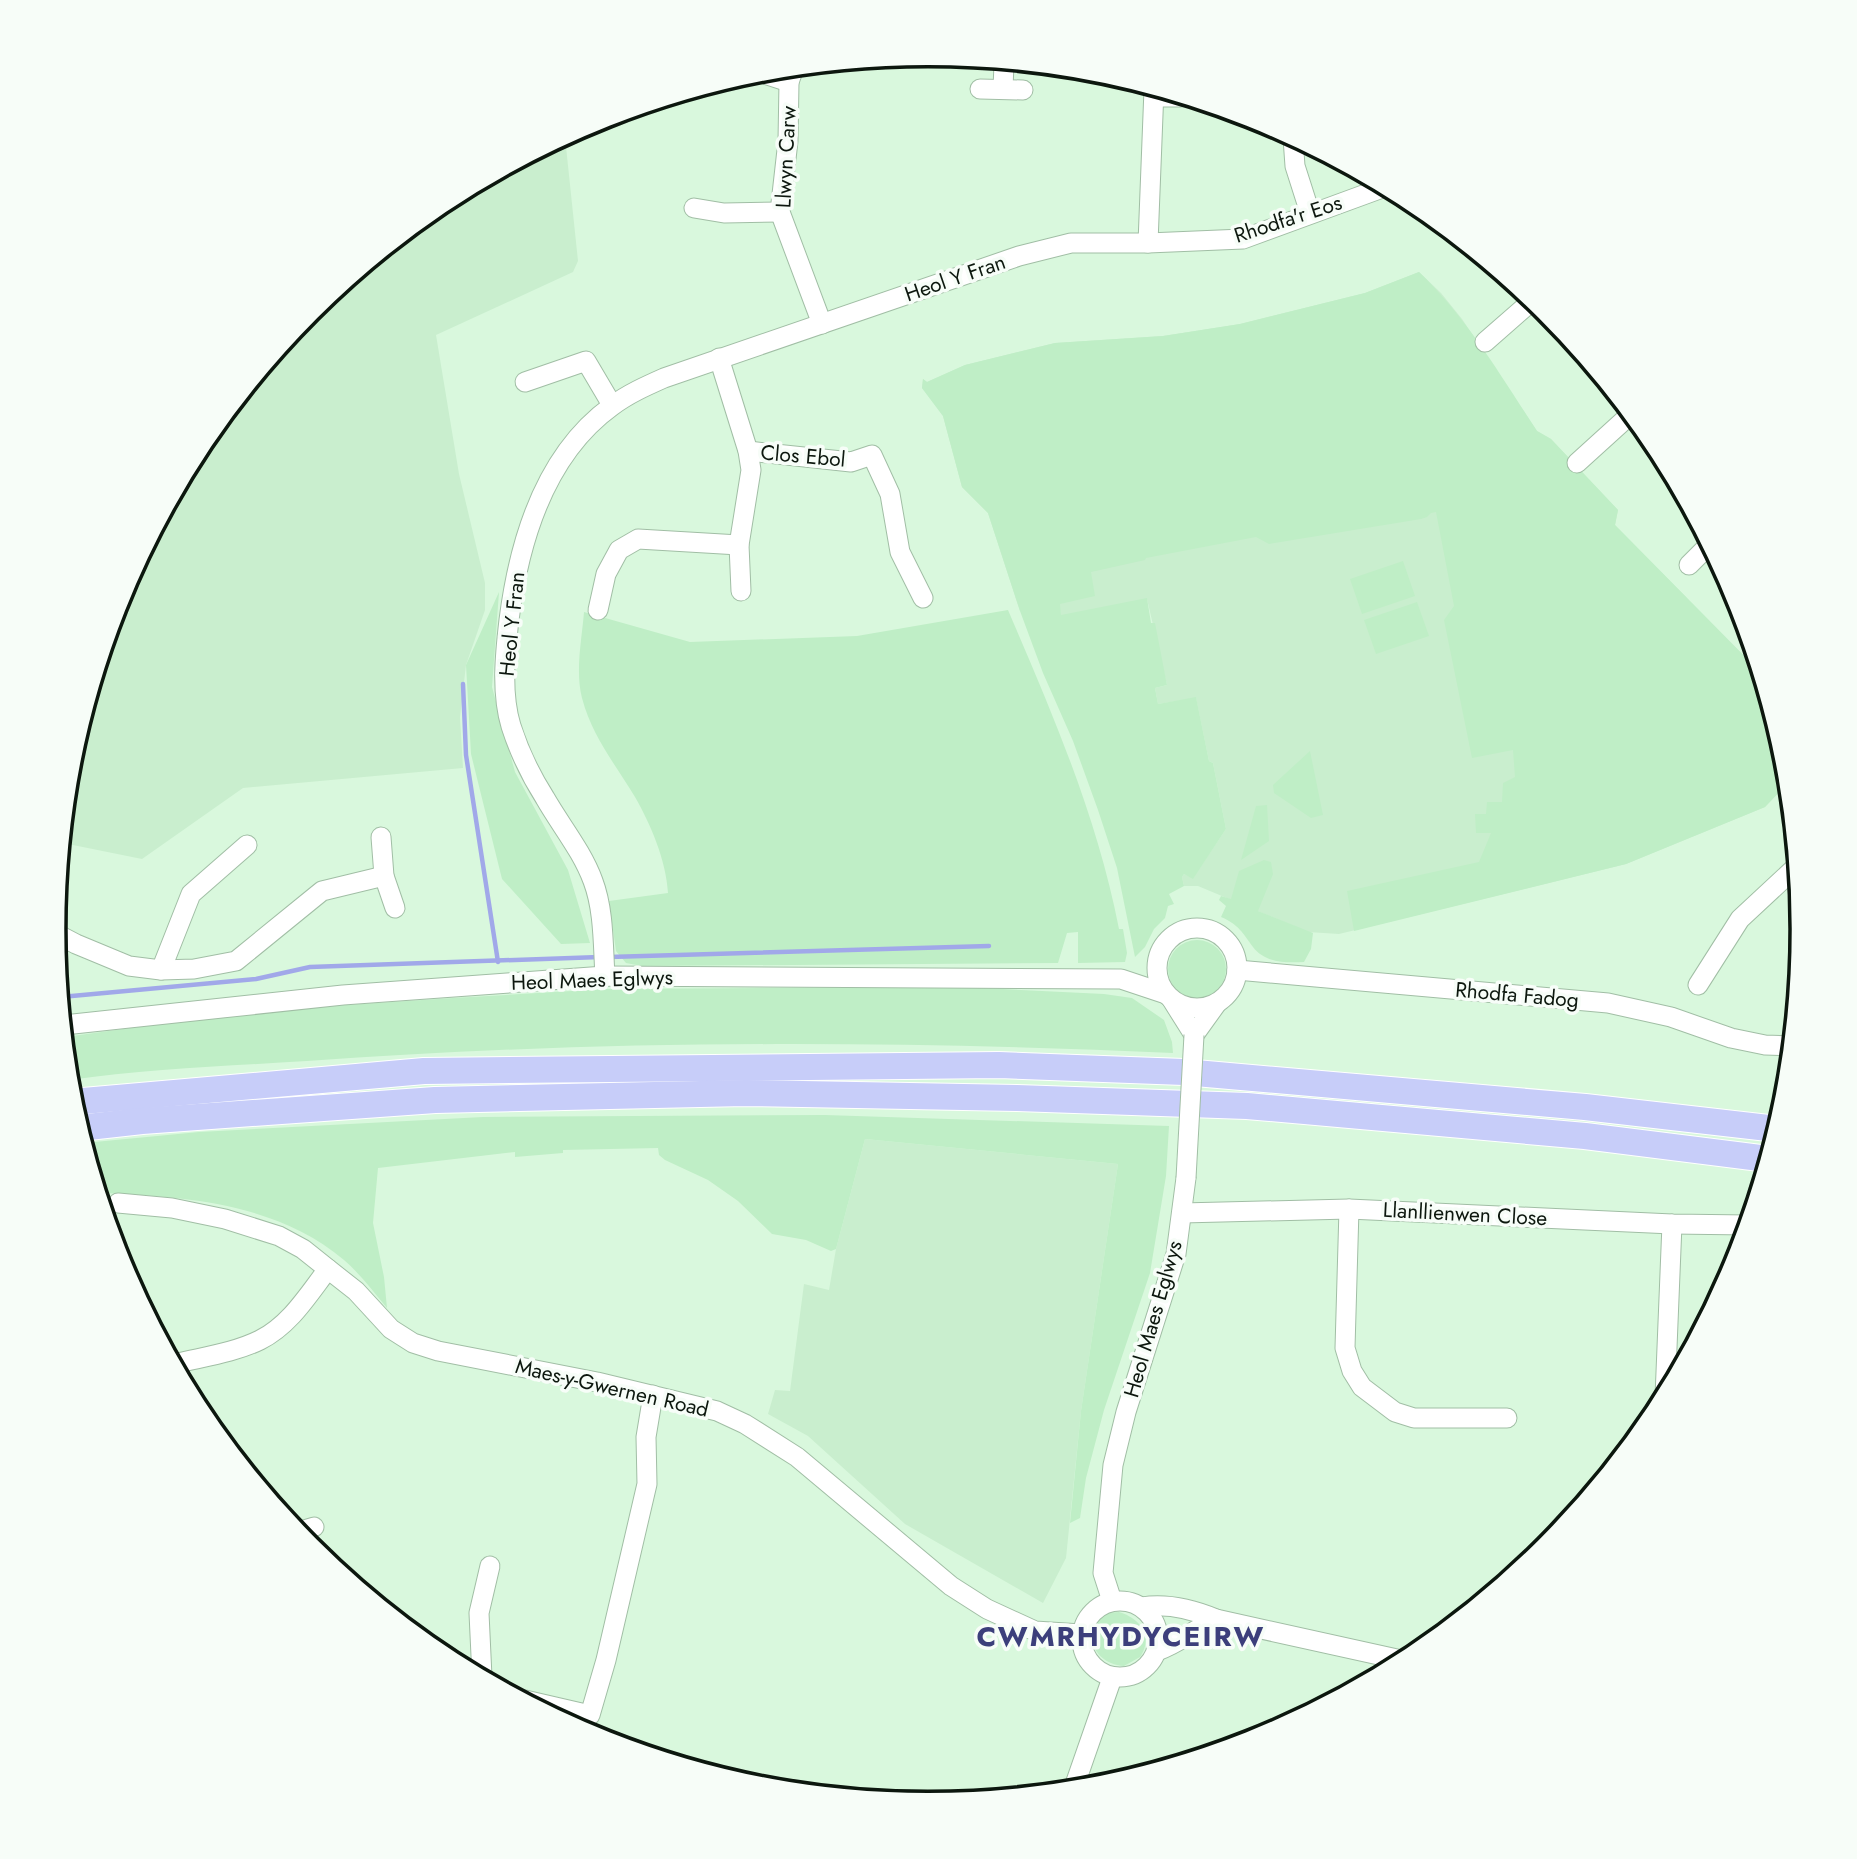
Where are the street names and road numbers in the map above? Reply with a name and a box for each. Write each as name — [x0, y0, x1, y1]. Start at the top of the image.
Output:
street label: Llwyn Carw — [768, 104, 804, 209]
street label: Rhodfa'r Eos — [1230, 187, 1346, 251]
street label: Heol Y Fran — [901, 247, 1009, 309]
street label: Clos Ebol — [759, 437, 847, 475]
street label: Heol Y Fran — [492, 570, 532, 678]
street label: Heol Maes Eglwys — [510, 962, 674, 998]
street label: Rhodfa Fadog — [1454, 975, 1580, 1015]
street label: Llanllienwen Close — [1382, 1195, 1548, 1233]
street label: Heol Maes Eglwys — [1116, 1237, 1190, 1401]
street label: Maes-y-Gwernen Road — [512, 1351, 712, 1425]

